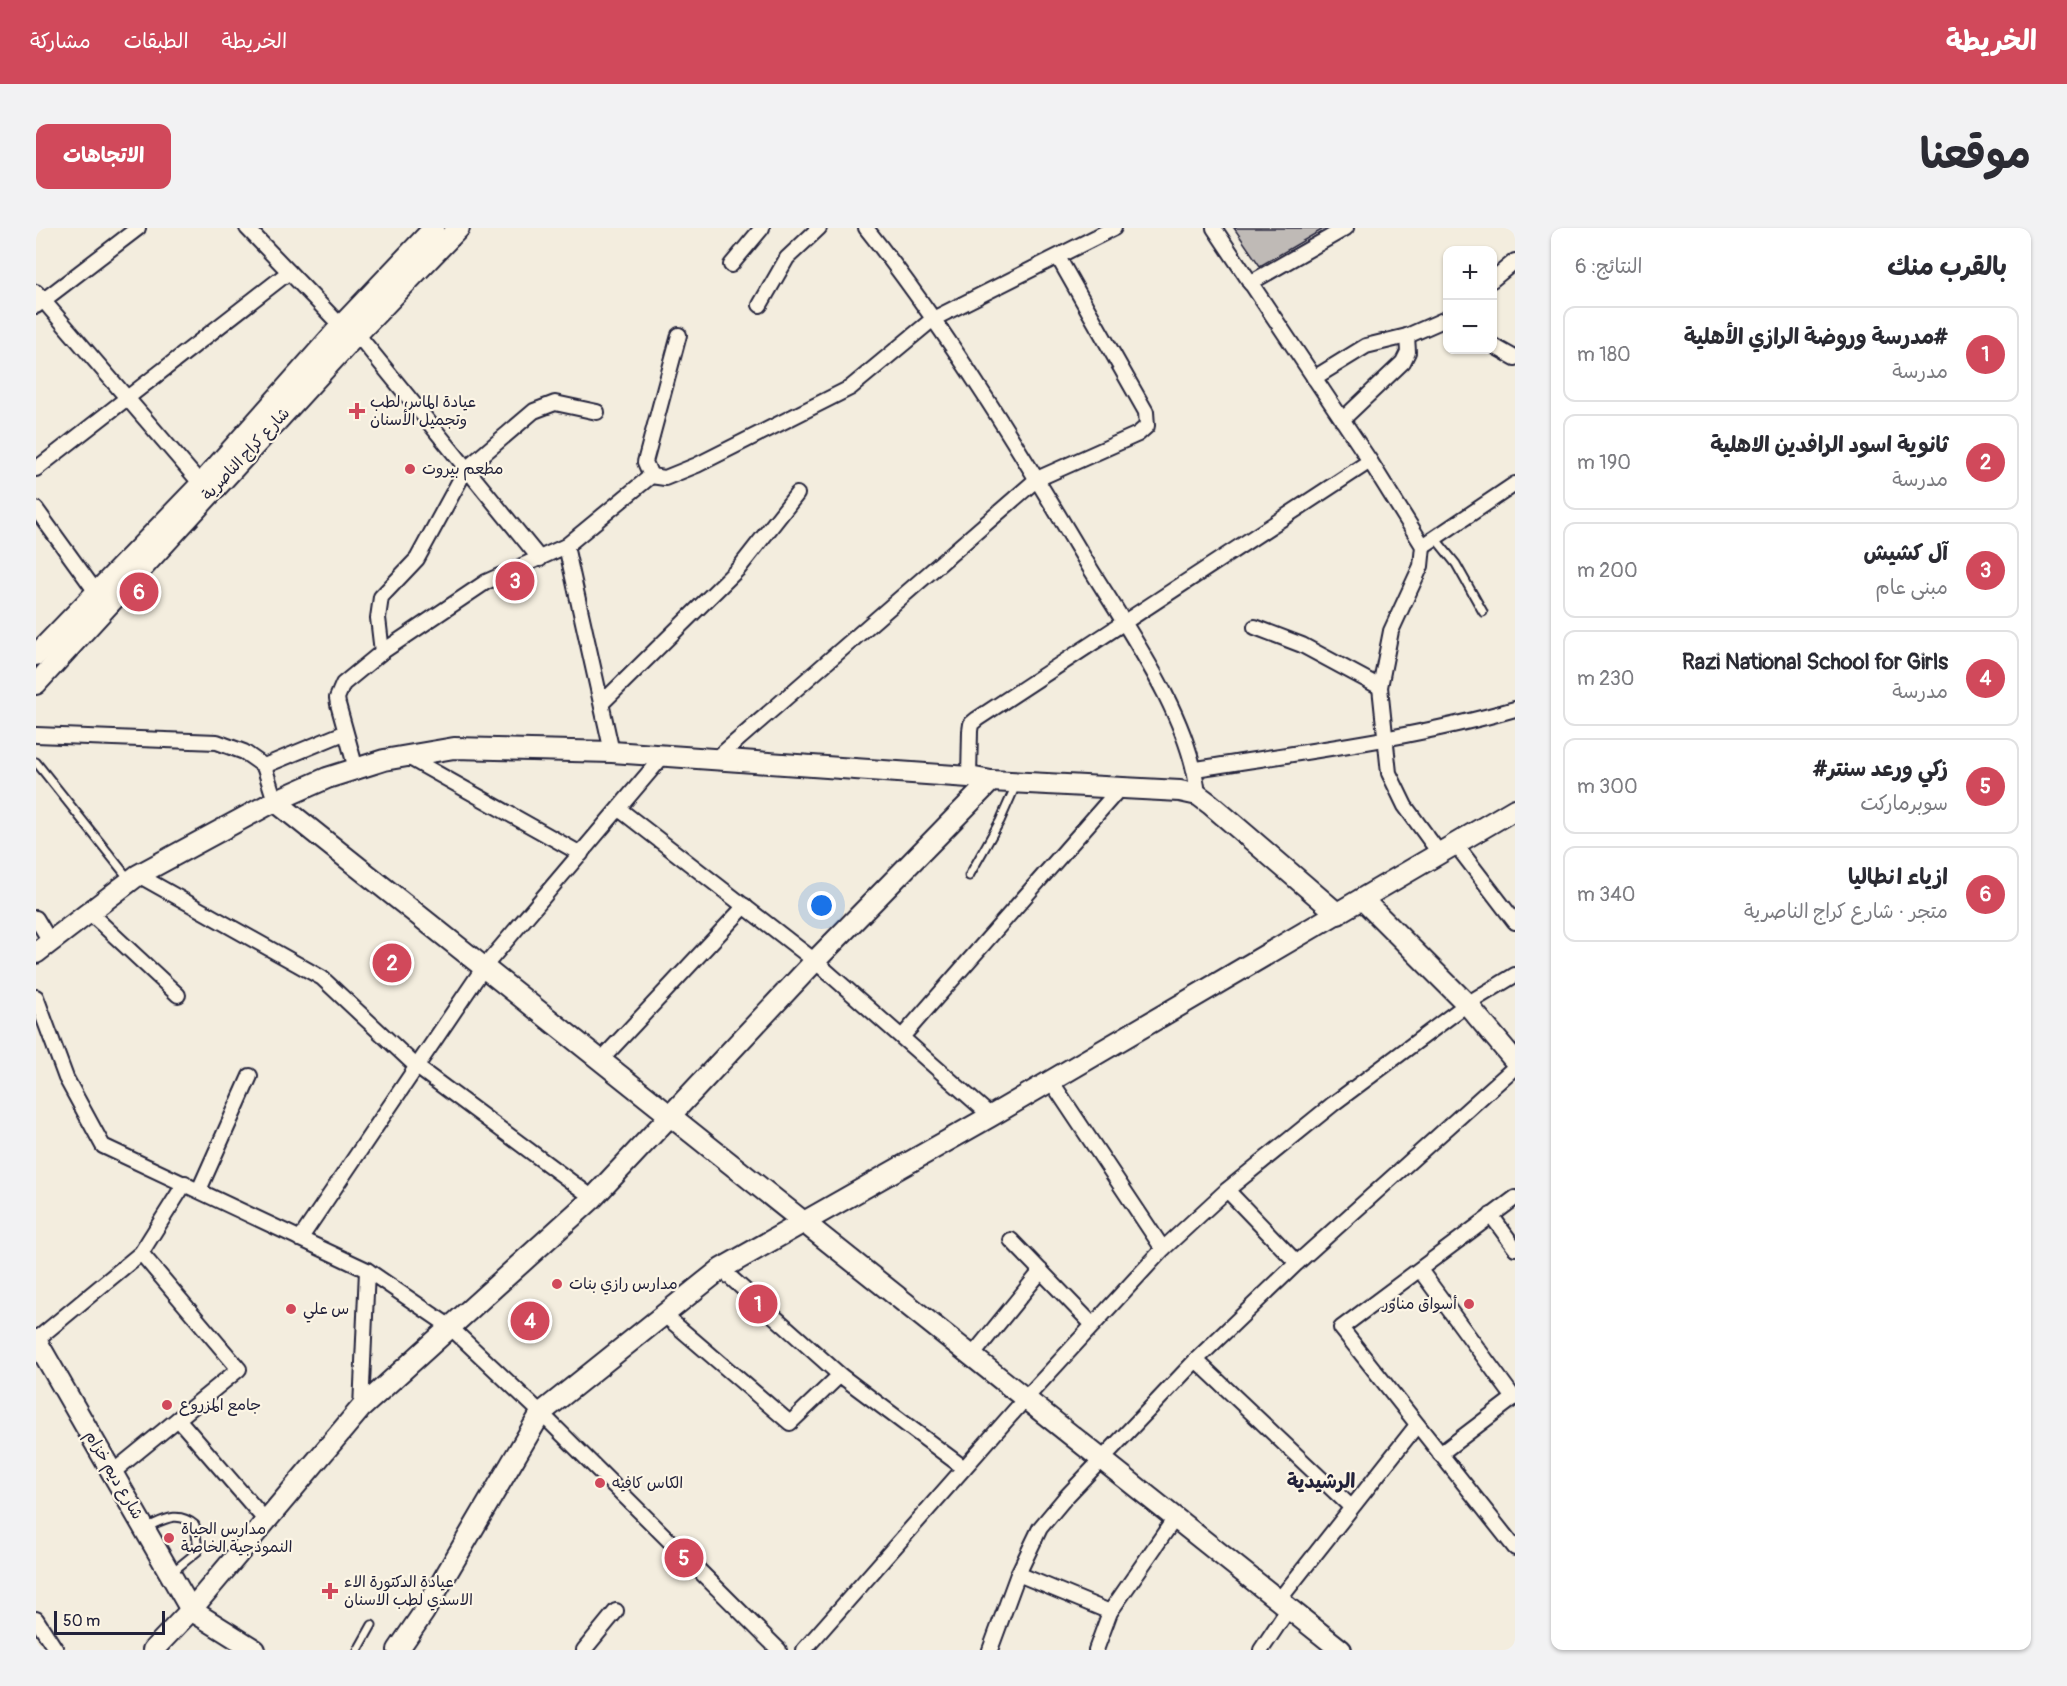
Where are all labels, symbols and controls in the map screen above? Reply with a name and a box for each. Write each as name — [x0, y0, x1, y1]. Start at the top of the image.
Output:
text: الخريطة — [1946, 24, 2037, 59]
text: مشاركة — [30, 28, 91, 55]
text: الطبقات — [124, 28, 189, 55]
text: الخريطة — [222, 28, 287, 55]
button: الاتجاهات — [36, 124, 171, 189]
text: موقعنا — [1920, 129, 2031, 181]
map controls — [1443, 246, 1497, 354]
button: + — [1443, 246, 1497, 300]
text: بالقرب منك — [1887, 251, 2007, 283]
text: النتائج: 6 — [1575, 254, 1642, 279]
button: − — [1443, 300, 1497, 354]
text: #مدرسة وروضة الرازي الأهلية — [1684, 323, 1948, 351]
text: 180 m — [1577, 342, 1631, 367]
text: 1 — [1982, 342, 1989, 367]
text: مدرسة — [1892, 359, 1948, 384]
place label: عيادة الماس لطب وتجميل الأسنان — [370, 392, 476, 430]
marker: عيادة الماس لطب وتجميل الأسنان — [348, 402, 366, 420]
street label: شارع كراج الناصرية — [198, 403, 295, 505]
text: ثانوية اسود الرافدين الاهلية — [1710, 431, 1948, 459]
text: 190 m — [1577, 450, 1631, 475]
text: 2 — [1980, 450, 1991, 475]
place label: مطعم بيروت — [422, 459, 504, 481]
marker: مطعم بيروت — [403, 462, 417, 476]
text: مدرسة — [1892, 467, 1948, 492]
text: آل كشيش — [1864, 539, 1948, 567]
pin: 3 — [496, 558, 534, 604]
text: 200 m — [1577, 558, 1638, 583]
text: 3 — [1980, 558, 1991, 583]
pin: 6 — [120, 570, 158, 614]
text: مبنى عام — [1875, 575, 1948, 600]
text: Razi National School for Girls — [1682, 648, 1948, 676]
text: 230 m — [1577, 666, 1635, 691]
text: 4 — [1980, 666, 1991, 691]
text: مدرسة — [1892, 679, 1948, 704]
text: زكي ورعد سنتر# — [1814, 755, 1948, 783]
text: 300 m — [1577, 774, 1638, 799]
text: 5 — [1980, 774, 1991, 799]
text: سوبرماركت — [1860, 791, 1948, 816]
text: ازياء انطاليا — [1848, 863, 1948, 891]
text: 340 m — [1577, 882, 1636, 907]
text: 6 — [1980, 882, 1991, 907]
your location — [807, 891, 836, 920]
text: متجر · شارع كراج الناصرية — [1744, 899, 1948, 924]
pin: 2 — [372, 940, 412, 986]
place label: مدارس رازي بنات — [569, 1274, 678, 1295]
marker: مدارس رازي بنات — [550, 1277, 564, 1291]
pin: 1 — [738, 1282, 778, 1326]
place label: أسواق مناور — [1380, 1294, 1457, 1314]
marker: أسواق مناور — [1462, 1297, 1476, 1311]
pin: 4 — [510, 1298, 550, 1344]
place label: س علي — [303, 1299, 349, 1323]
marker: س علي — [284, 1302, 298, 1316]
place label: جامع المزروع — [179, 1395, 261, 1416]
marker: جامع المزروع — [160, 1398, 174, 1412]
street label: شارع ديم خزام — [79, 1427, 148, 1524]
district label: الرشيدية — [1287, 1469, 1355, 1494]
place label: الكاس كافيه — [612, 1473, 683, 1493]
marker: الكاس كافيه — [593, 1476, 607, 1490]
place label: مدارس الحياة النموذجية الخاصة — [181, 1519, 292, 1557]
marker: مدارس الحياة النموذجية الخاصة — [162, 1531, 176, 1545]
pin: 5 — [664, 1536, 704, 1580]
place label: عيادة الدكتورة الاء الاسدي لطب الاسنان — [344, 1572, 473, 1611]
marker: عيادة الدكتورة الاء الاسدي لطب الاسنان — [321, 1582, 339, 1600]
scale bar — [54, 1608, 165, 1636]
text: 50 m — [63, 1611, 100, 1631]

